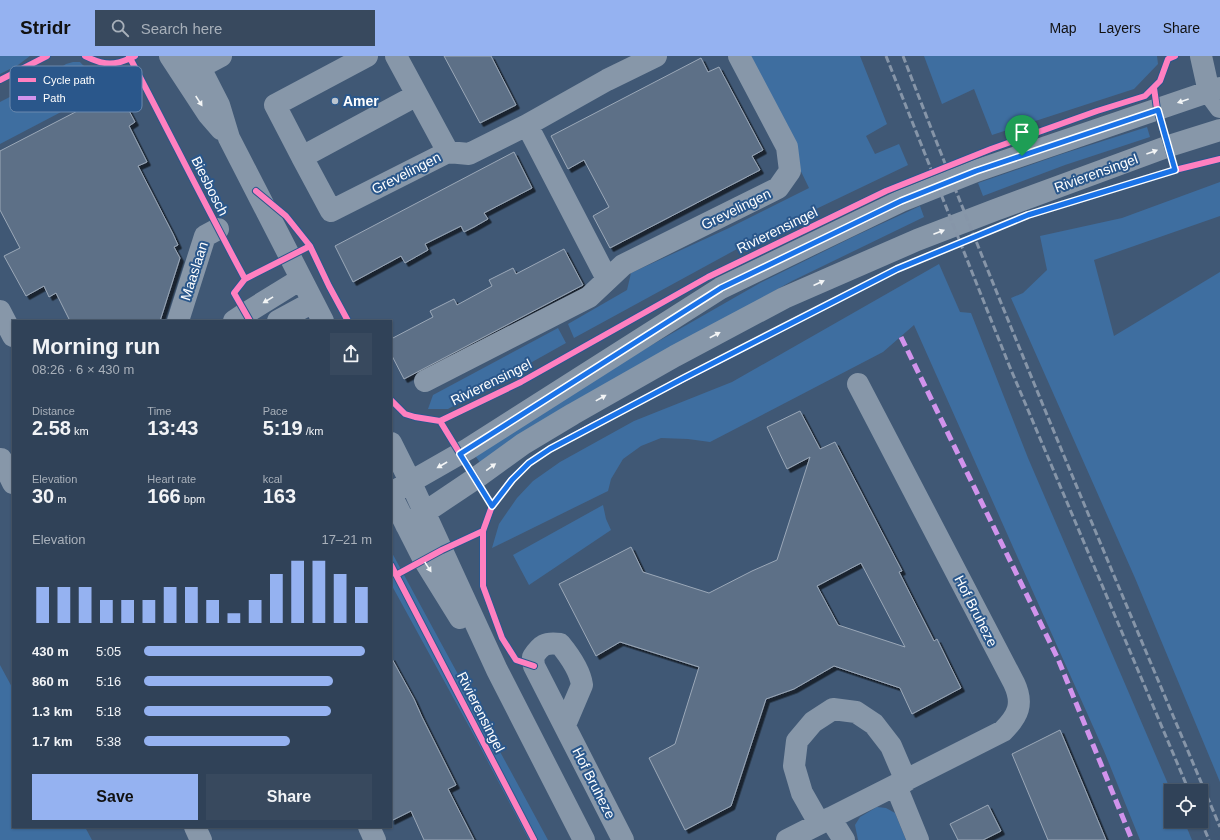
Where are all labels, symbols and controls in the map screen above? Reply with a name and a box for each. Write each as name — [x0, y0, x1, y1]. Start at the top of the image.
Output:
search box — [95, 10, 375, 46]
text: Stridr — [20, 17, 71, 38]
icon: search — [109, 17, 131, 39]
text: Search here — [141, 20, 222, 37]
text: Map — [1049, 20, 1077, 36]
text: Layers — [1099, 20, 1141, 36]
text: Share — [1163, 20, 1200, 36]
legend — [10, 66, 142, 112]
text: Cycle path — [43, 74, 95, 86]
text: Path — [43, 92, 66, 104]
place label: Amer — [343, 93, 379, 109]
one-way arrow — [195, 96, 203, 106]
marker: Amer — [330, 96, 340, 106]
one-way arrow — [1177, 98, 1189, 104]
pin — [1005, 115, 1039, 156]
icon: arrive — [1011, 121, 1033, 143]
street label: Grevelingen — [369, 149, 443, 197]
one-way arrow — [1147, 149, 1159, 155]
street label: Rivierensingel — [1052, 150, 1140, 196]
street label: Biesbosch — [188, 154, 232, 218]
street label: Grevelingen — [699, 185, 773, 233]
street label: Rivierensingel — [734, 204, 820, 256]
one-way arrow — [933, 228, 945, 234]
street label: Maaslaan — [177, 240, 211, 302]
one-way arrow — [814, 280, 825, 286]
one-way arrow — [262, 296, 274, 303]
one-way arrow — [709, 332, 721, 338]
button: share — [330, 333, 372, 375]
text: Morning run — [32, 334, 160, 359]
street label: Rivierensingel — [448, 356, 534, 408]
text: 08:26 · 6 × 430 m — [32, 362, 134, 377]
one-way arrow — [595, 394, 607, 401]
text: Distance — [32, 405, 75, 417]
text: Time — [147, 405, 171, 417]
text: Pace — [263, 405, 288, 417]
text: 2.58 — [32, 417, 71, 439]
text: 13:43 — [147, 417, 198, 439]
text: 5:19 — [263, 417, 303, 439]
text: km — [71, 425, 89, 437]
text: /km — [303, 425, 323, 437]
one-way arrow — [436, 461, 448, 468]
one-way arrow — [486, 463, 497, 471]
text: Elevation — [32, 473, 77, 485]
text: Heart rate — [147, 473, 196, 485]
text: kcal — [263, 473, 282, 485]
text: 30 — [32, 485, 54, 507]
text: 166 — [147, 485, 181, 507]
text: 163 — [263, 485, 296, 507]
text: m — [54, 493, 66, 505]
text: bpm — [181, 493, 205, 505]
text: Elevation — [32, 532, 85, 547]
text: 17–21 m — [321, 532, 372, 547]
one-way arrow — [424, 562, 432, 572]
street label: Hof Bruheze — [951, 573, 1001, 649]
text: 430 m — [32, 644, 69, 659]
text: 5:05 — [96, 644, 121, 659]
street label: Rivierensingel — [454, 669, 508, 755]
text: 860 m — [32, 674, 69, 689]
text: 5:16 — [96, 674, 121, 689]
text: 1.3 km — [32, 704, 72, 719]
text: 5:18 — [96, 704, 121, 719]
text: 1.7 km — [32, 734, 72, 749]
text: 5:38 — [96, 734, 121, 749]
street label: Hof Bruheze — [569, 745, 619, 821]
button: Save — [32, 774, 198, 820]
button: Share — [206, 774, 372, 820]
map controls — [1164, 784, 1208, 828]
button: locate — [1164, 784, 1208, 828]

